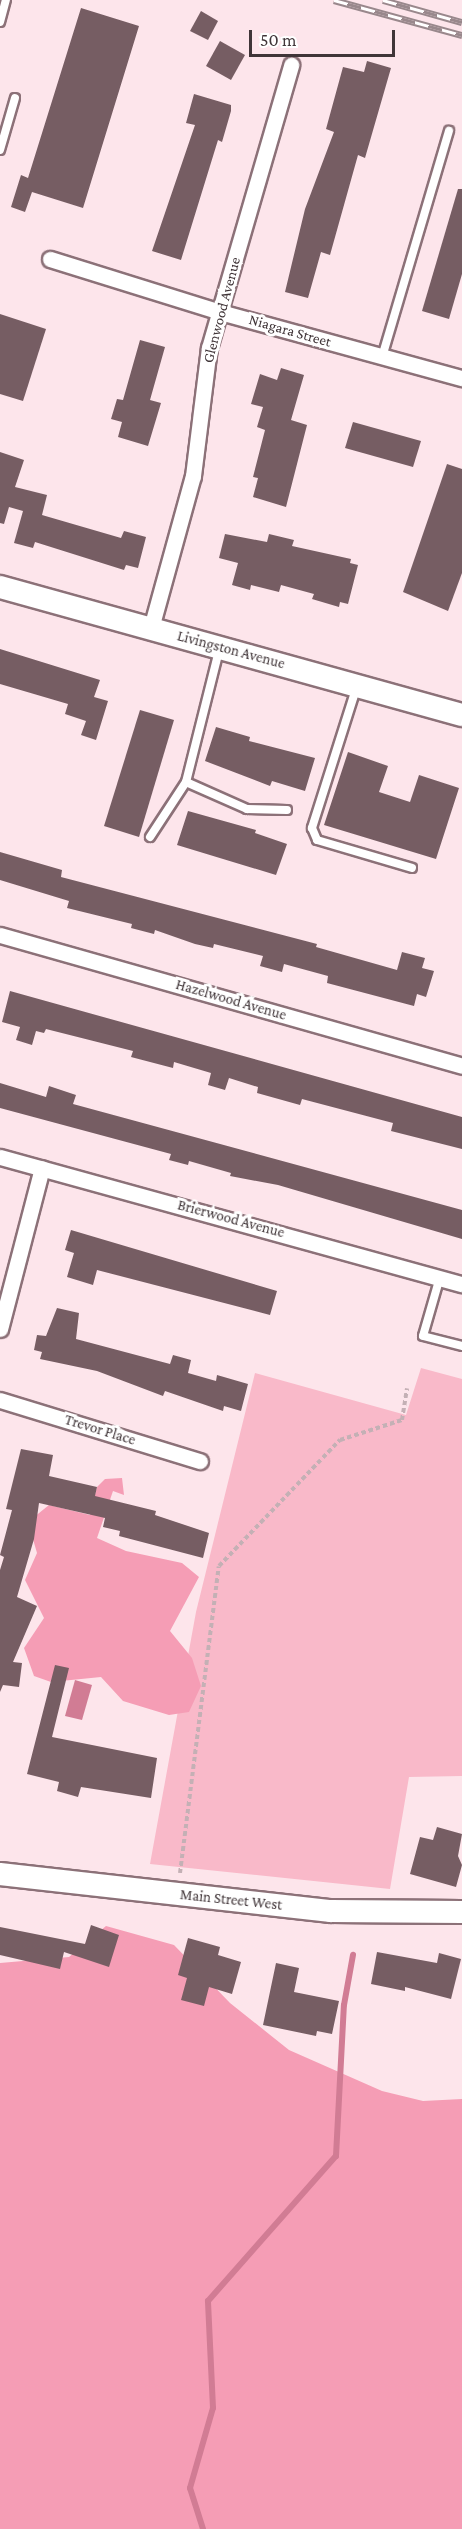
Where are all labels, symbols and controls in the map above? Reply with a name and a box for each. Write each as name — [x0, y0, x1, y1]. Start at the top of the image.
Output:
scale bar — [252, 18, 398, 56]
text: 50 m — [260, 30, 297, 50]
street label: Glenwood Avenue — [199, 255, 245, 365]
street label: Niagara Street — [247, 311, 333, 351]
street label: Livingston Avenue — [175, 627, 287, 673]
street label: Hazelwood Avenue — [174, 976, 288, 1024]
street label: Brierwood Avenue — [176, 1196, 286, 1242]
street label: Trevor Place — [62, 1411, 138, 1449]
street label: Main Street West — [179, 1886, 283, 1914]

